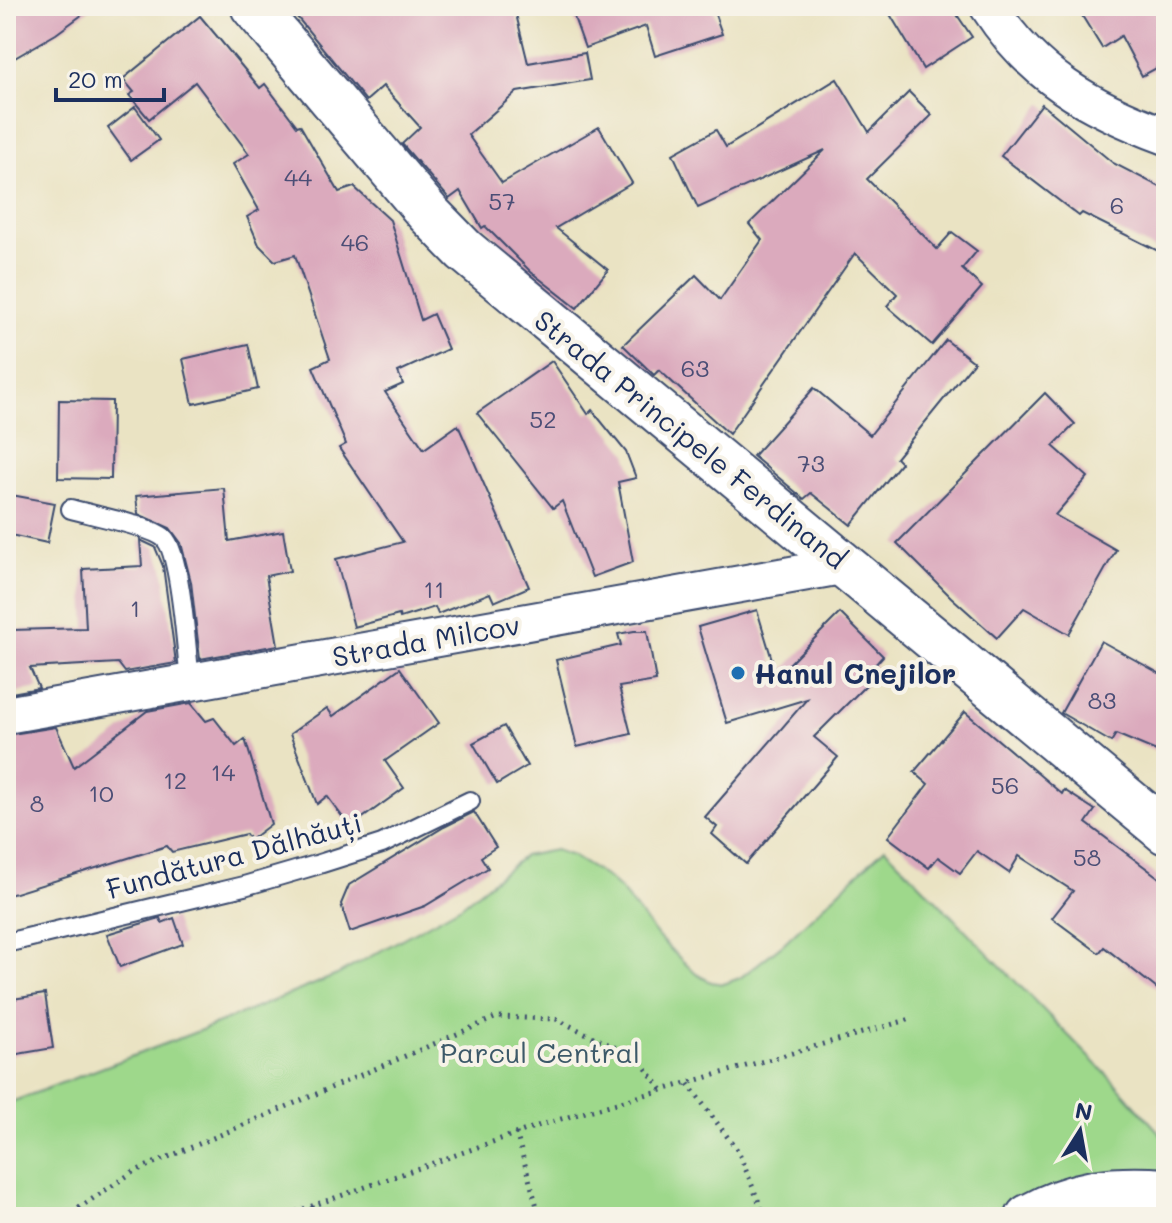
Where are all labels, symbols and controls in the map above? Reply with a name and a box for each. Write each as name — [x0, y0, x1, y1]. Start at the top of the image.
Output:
scale bar — [56, 52, 164, 102]
text: 20 m — [68, 63, 123, 94]
house number: 44 — [284, 161, 312, 192]
house number: 57 — [488, 185, 516, 216]
house number: 6 — [1110, 189, 1124, 220]
house number: 46 — [341, 226, 369, 257]
street label: Strada Principele Ferdinand — [528, 302, 854, 576]
house number: 63 — [681, 352, 709, 383]
house number: 52 — [529, 403, 557, 434]
house number: 73 — [797, 447, 825, 478]
house number: 11 — [423, 573, 445, 604]
house number: 1 — [130, 592, 140, 623]
street label: Strada Milcov — [330, 606, 522, 674]
place label: Hanul Cnejilor — [754, 655, 956, 691]
marker: Hanul Cnejilor — [729, 664, 747, 682]
house number: 83 — [1088, 684, 1116, 715]
house number: 14 — [211, 756, 235, 787]
house number: 12 — [163, 764, 187, 795]
house number: 56 — [991, 769, 1019, 800]
house number: 10 — [88, 777, 114, 808]
house number: 8 — [30, 787, 44, 818]
street label: Fundătura Dălhăuți — [102, 804, 366, 907]
house number: 58 — [1073, 841, 1101, 872]
park label: Parcul Central — [440, 1034, 640, 1070]
north arrow — [1040, 1091, 1120, 1171]
text: N — [1073, 1095, 1095, 1127]

